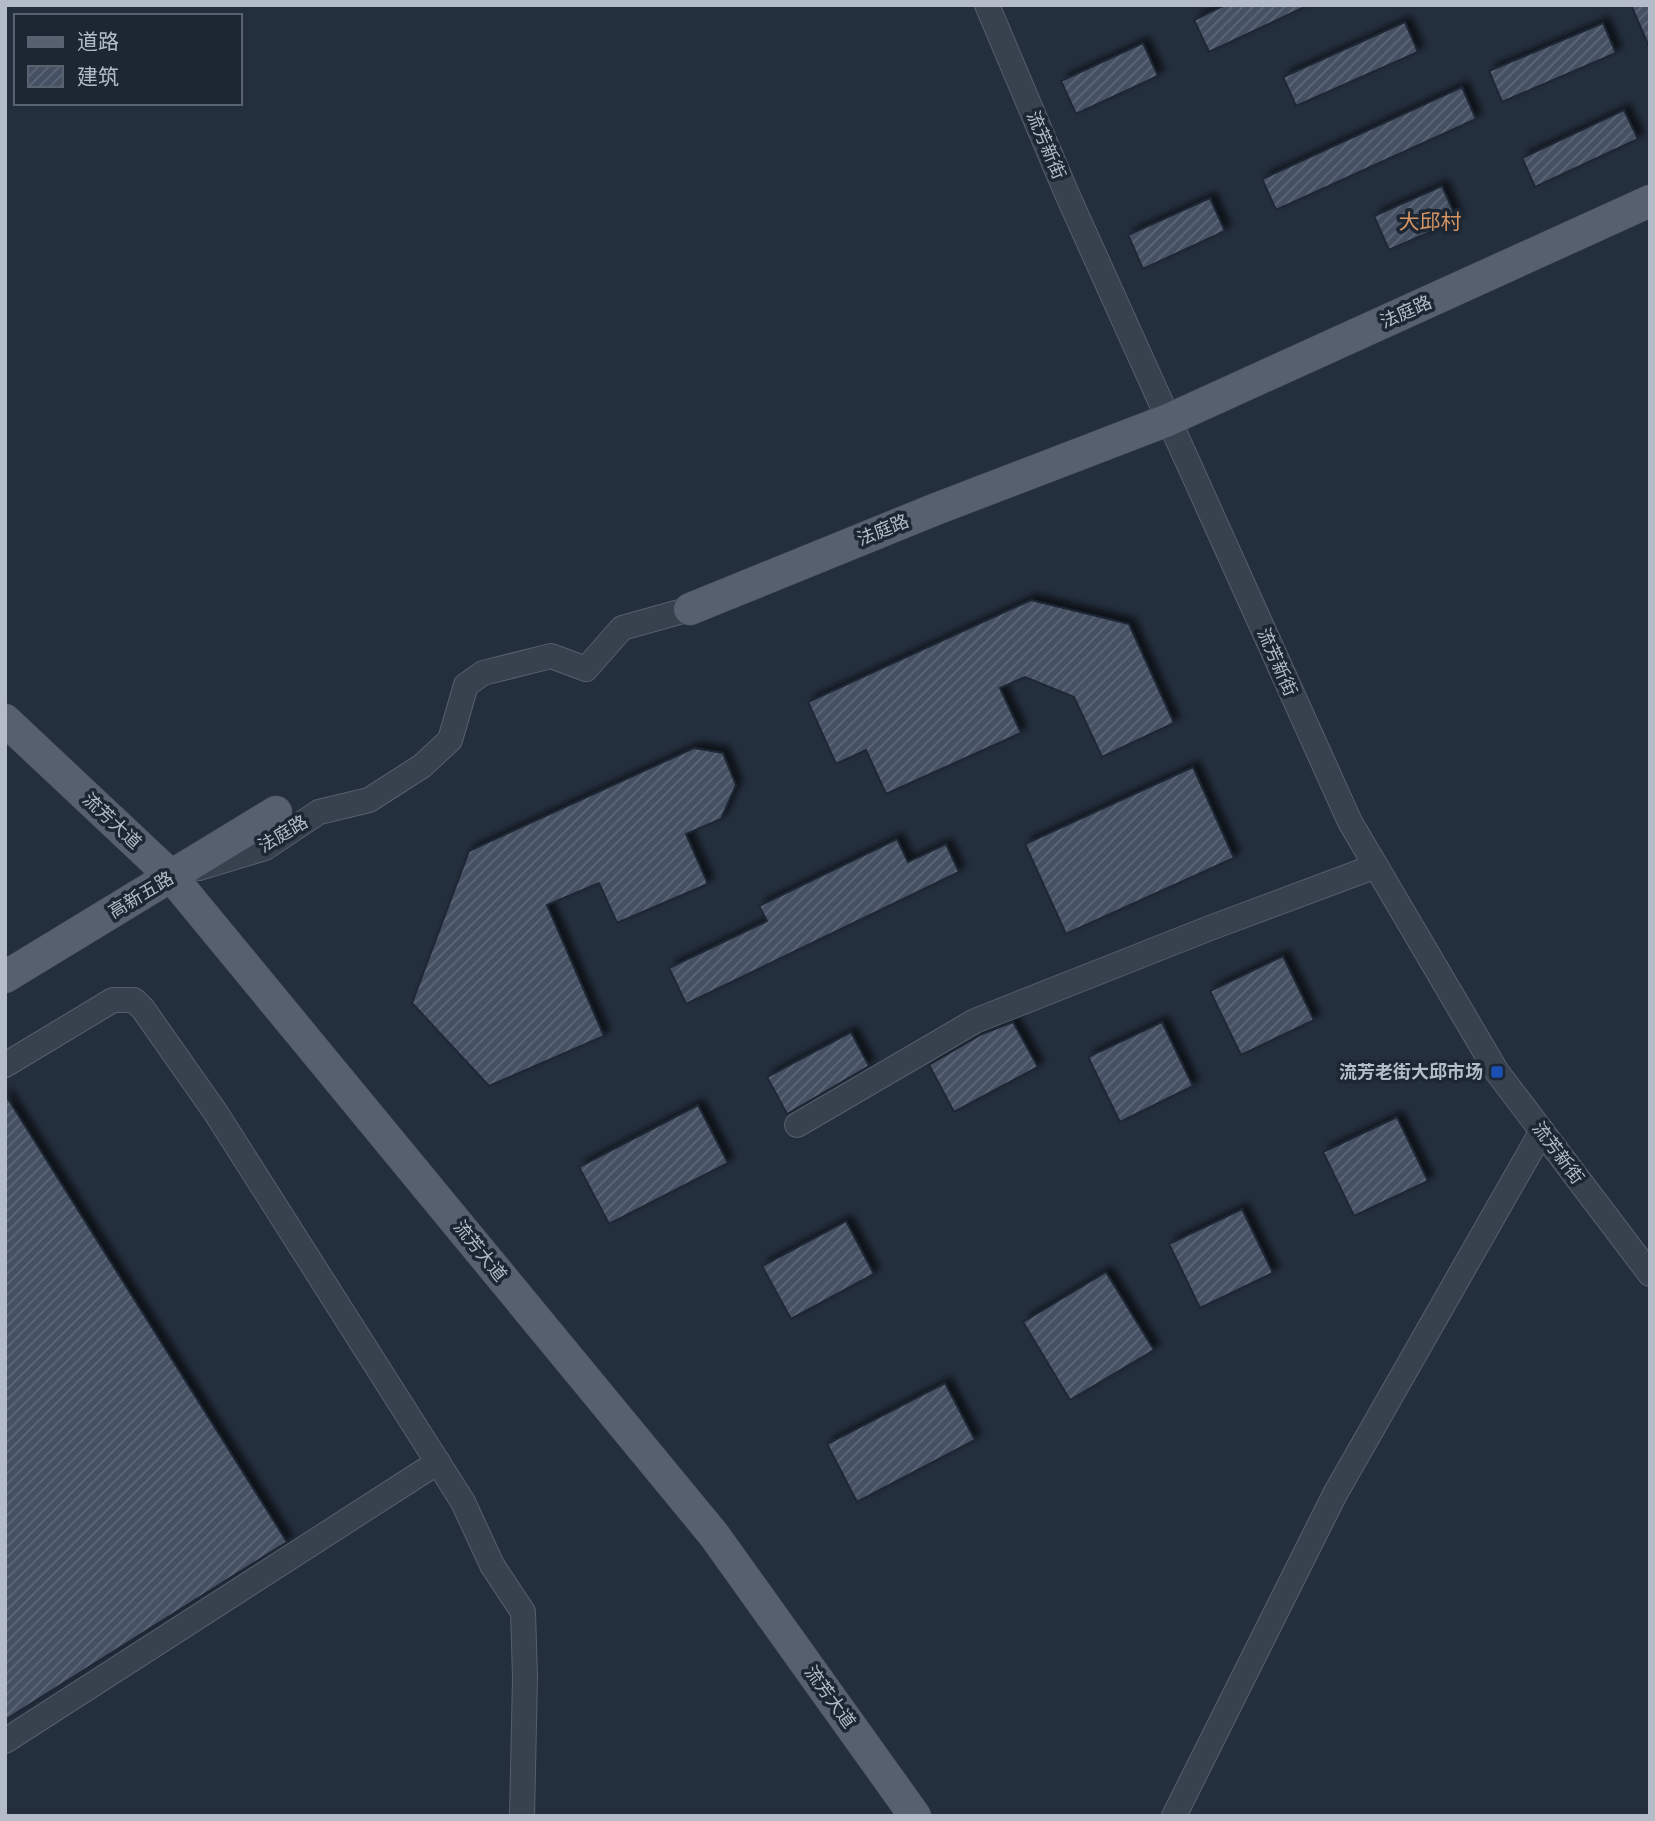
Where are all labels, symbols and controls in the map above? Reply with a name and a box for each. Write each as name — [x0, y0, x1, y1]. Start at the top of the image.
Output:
legend — [14, 14, 242, 105]
text: 道路 — [77, 27, 119, 55]
text: 建筑 — [77, 62, 119, 90]
street label: 流芳新街 — [1022, 107, 1072, 182]
district label: 大邱村 — [1399, 207, 1462, 235]
street label: 法庭路 — [1376, 289, 1435, 333]
street label: 法庭路 — [853, 508, 912, 550]
street label: 流芳新街 — [1252, 624, 1304, 699]
street label: 流芳大道 — [78, 787, 147, 854]
street label: 法庭路 — [253, 809, 312, 857]
street label: 高新五路 — [103, 865, 178, 923]
place label: 流芳老街大邱市场 — [1339, 1059, 1483, 1083]
marker: 流芳老街大邱市场 — [1489, 1064, 1505, 1080]
street label: 流芳新街 — [1528, 1116, 1590, 1188]
street label: 流芳大道 — [449, 1215, 513, 1286]
street label: 流芳大道 — [800, 1660, 862, 1733]

